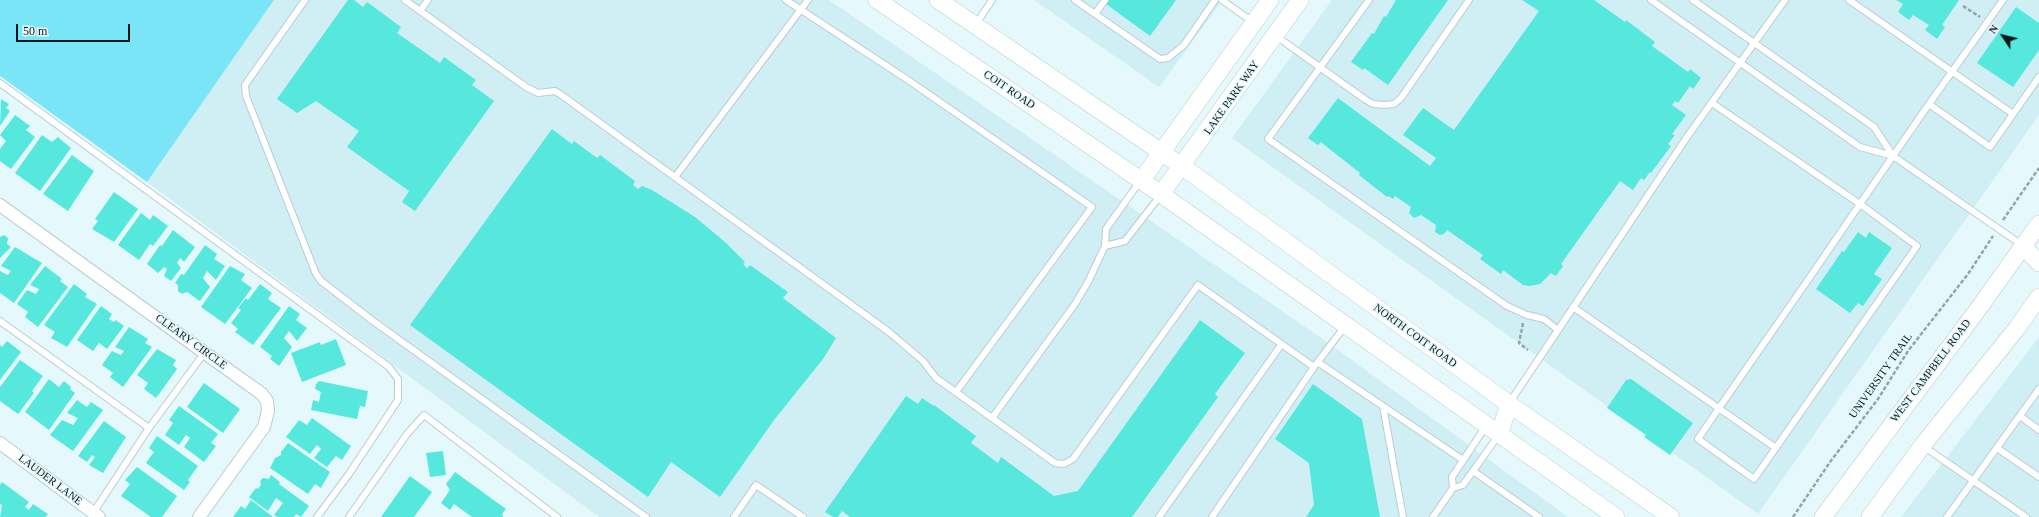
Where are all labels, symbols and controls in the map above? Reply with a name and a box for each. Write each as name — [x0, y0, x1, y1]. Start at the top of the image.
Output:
scale bar — [18, 16, 132, 42]
north arrow — [1983, 16, 2023, 56]
text: N — [1986, 22, 2000, 36]
text: 50 m — [23, 24, 47, 38]
street label: LAKE PARK WAY — [1202, 58, 1262, 138]
street label: COIT ROAD — [981, 68, 1037, 112]
street label: NORTH COIT ROAD — [1371, 301, 1459, 371]
street label: CLEARY CIRCLE — [153, 312, 229, 372]
street label: WEST CAMPBELL ROAD — [1888, 317, 1974, 425]
street label: UNIVERSITY TRAIL — [1847, 331, 1915, 421]
street label: LAUDER LANE — [15, 452, 85, 508]

